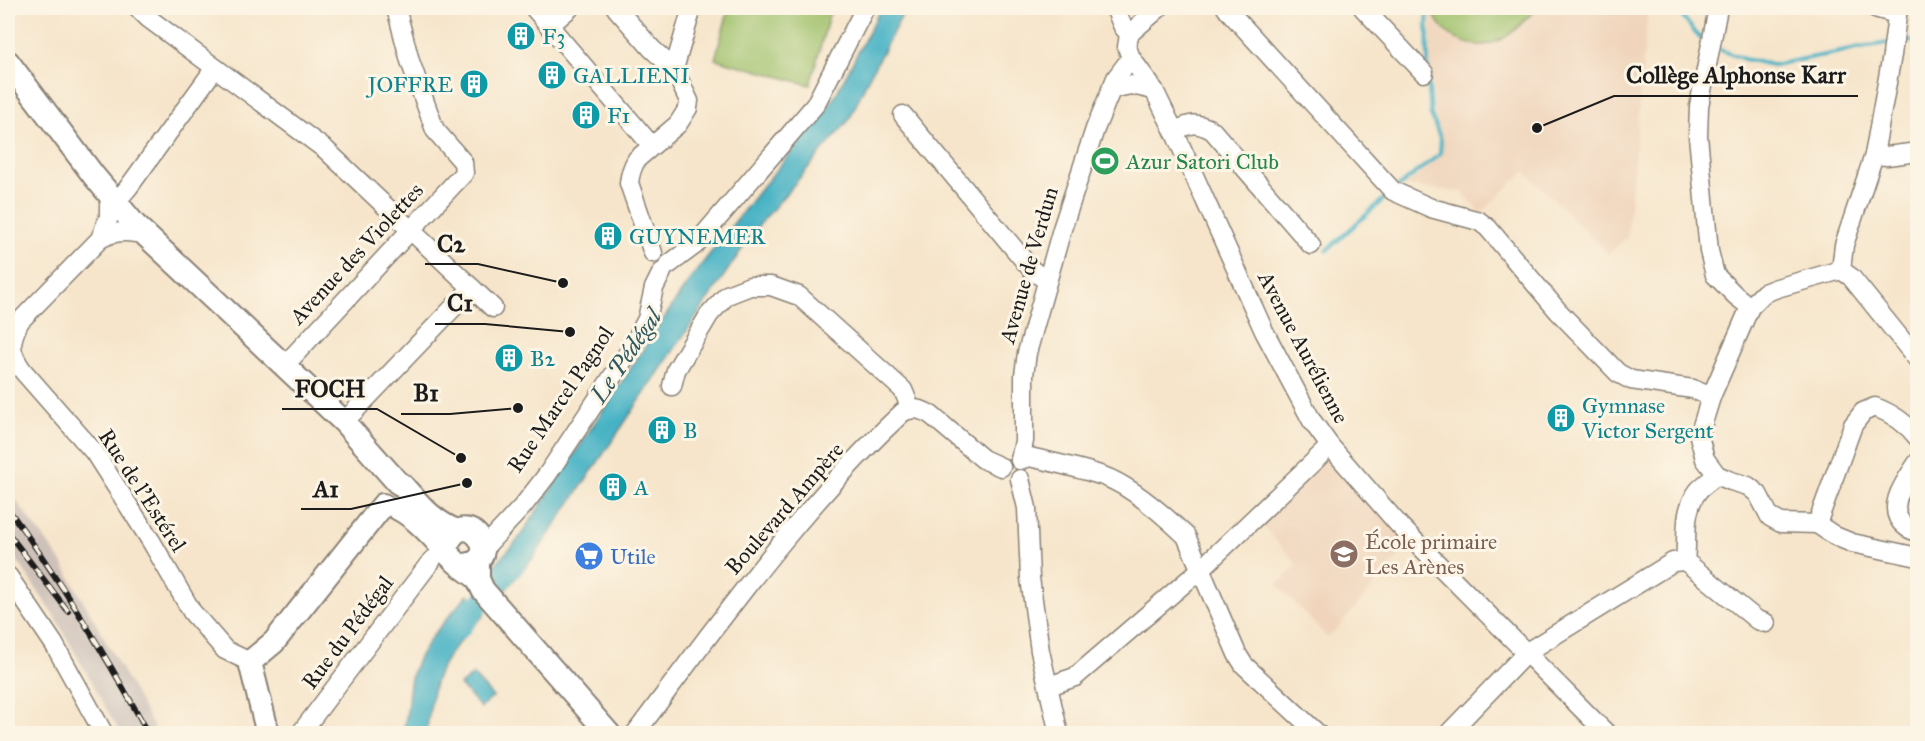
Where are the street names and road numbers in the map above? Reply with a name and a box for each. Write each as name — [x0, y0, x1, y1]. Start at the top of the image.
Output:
street label: Avenue des Violettes — [283, 177, 429, 331]
street label: Avenue de Verdun — [993, 184, 1064, 347]
street label: Avenue Aurélienne — [1252, 266, 1355, 428]
street label: Rue Marcel Pagnol — [501, 321, 619, 478]
street label: Rue de l'Estérel — [93, 424, 192, 557]
street label: Boulevard Ampère — [719, 436, 849, 580]
street label: Rue du Pédégal — [296, 570, 399, 694]

